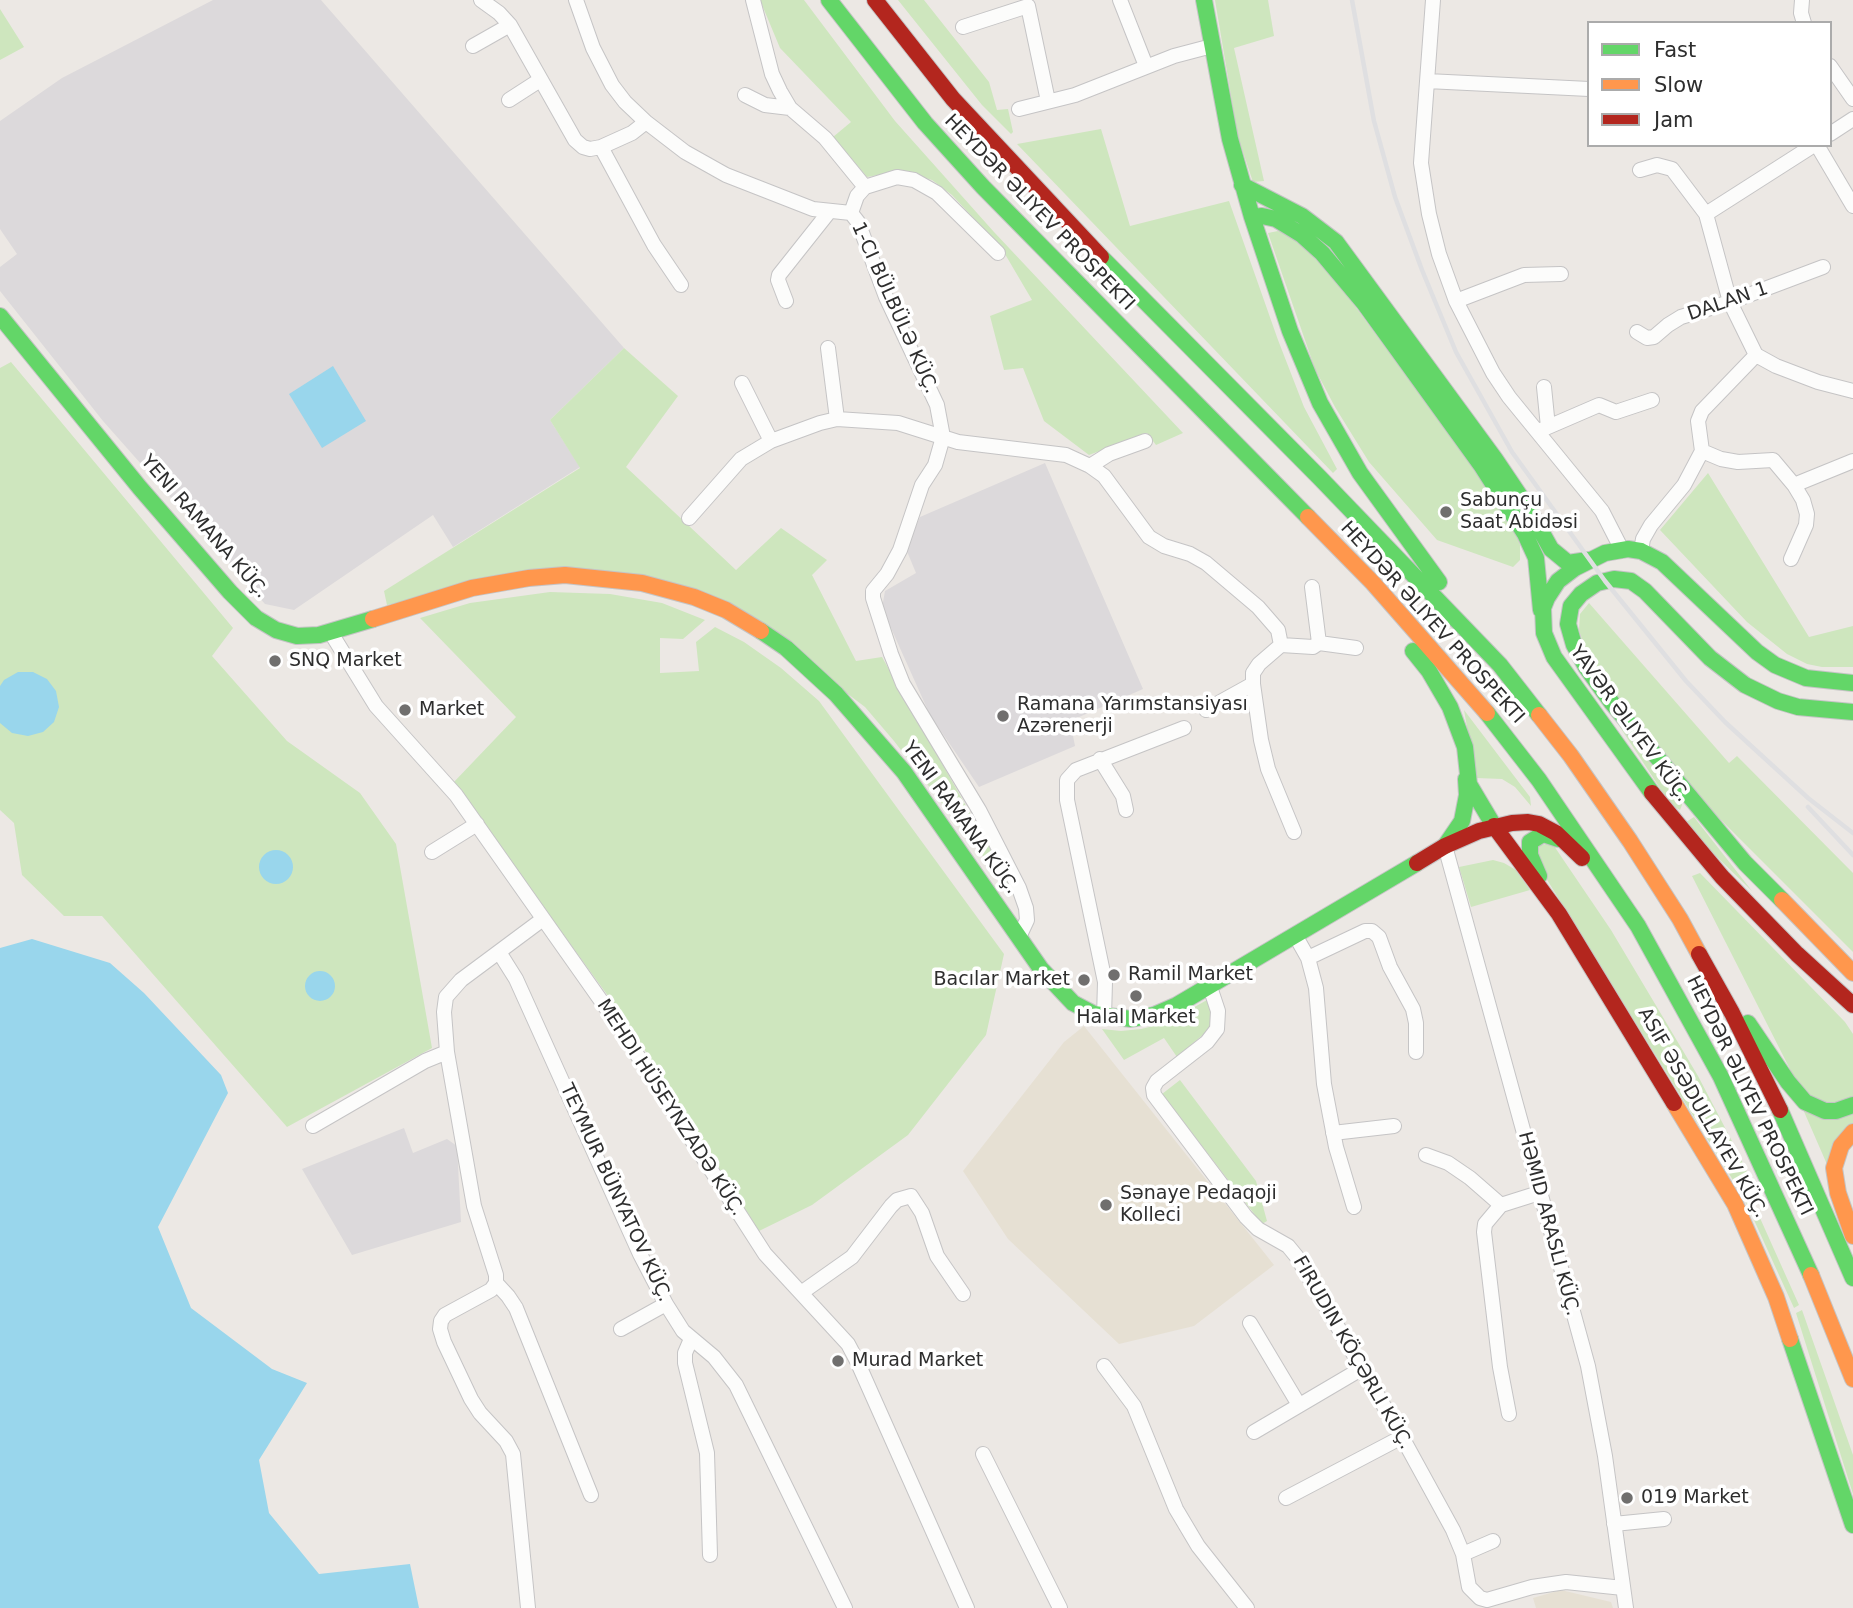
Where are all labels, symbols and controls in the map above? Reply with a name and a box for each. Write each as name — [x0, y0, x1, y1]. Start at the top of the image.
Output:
legend — [1587, 21, 1832, 147]
text: Fast — [1654, 38, 1696, 62]
text: Slow — [1654, 73, 1703, 97]
text: Jam — [1654, 108, 1694, 132]
street label: HEYDƏR ƏLIYEV PROSPEKTI — [939, 110, 1139, 316]
street label: 1-CI BÜLBÜLƏ KÜÇ. — [846, 219, 942, 397]
street label: DALAN 1 — [1685, 278, 1771, 326]
street label: YENI RAMANA KÜÇ. — [135, 451, 273, 603]
place label: Sabunçu Saat Abidəsi — [1460, 490, 1578, 534]
marker: Sabunçu Saat Abidəsi — [1438, 504, 1454, 520]
street label: HEYDƏR ƏLIYEV PROSPEKTI — [1335, 517, 1529, 729]
street label: YAVƏR ƏLIYEV KÜÇ. — [1565, 641, 1693, 807]
place label: SNQ Market — [289, 650, 402, 672]
marker: SNQ Market — [267, 653, 283, 669]
place label: Ramana Yarımstansiyası Azərenerji — [1017, 694, 1248, 738]
place label: Market — [419, 699, 484, 721]
marker: Market — [397, 702, 413, 718]
marker: Ramana Yarımstansiyası Azərenerji — [995, 708, 1011, 724]
street label: YENI RAMANA KÜÇ. — [897, 737, 1023, 899]
place label: Ramil Market — [1128, 964, 1253, 986]
marker: Ramil Market — [1106, 967, 1122, 983]
place label: Bacılar Market — [934, 969, 1070, 991]
marker: Bacılar Market — [1076, 972, 1092, 988]
street label: HEYDƏR ƏLIYEV PROSPEKTI — [1681, 972, 1817, 1220]
marker: Halal Market — [1128, 988, 1144, 1004]
street label: MEHDI HÜSEYNZADƏ KÜÇ. — [591, 995, 749, 1221]
street label: ASIF ƏSƏDULLAYEV KÜÇ. — [1632, 1004, 1772, 1222]
place label: Halal Market — [1076, 1007, 1196, 1029]
street label: TEYMUR BÜNYATOV KÜÇ. — [554, 1080, 676, 1306]
street label: HƏMID ARASLI KÜÇ. — [1512, 1129, 1584, 1319]
place label: Sənaye Pedaqoji Kolleci — [1120, 1183, 1277, 1227]
marker: Sənaye Pedaqoji Kolleci — [1098, 1197, 1114, 1213]
street label: FIRUDIN KÖÇƏRLI KÜÇ. — [1287, 1252, 1417, 1454]
place label: Murad Market — [852, 1350, 983, 1372]
marker: Murad Market — [830, 1353, 846, 1369]
place label: 019 Market — [1641, 1487, 1749, 1509]
marker: 019 Market — [1619, 1490, 1635, 1506]

